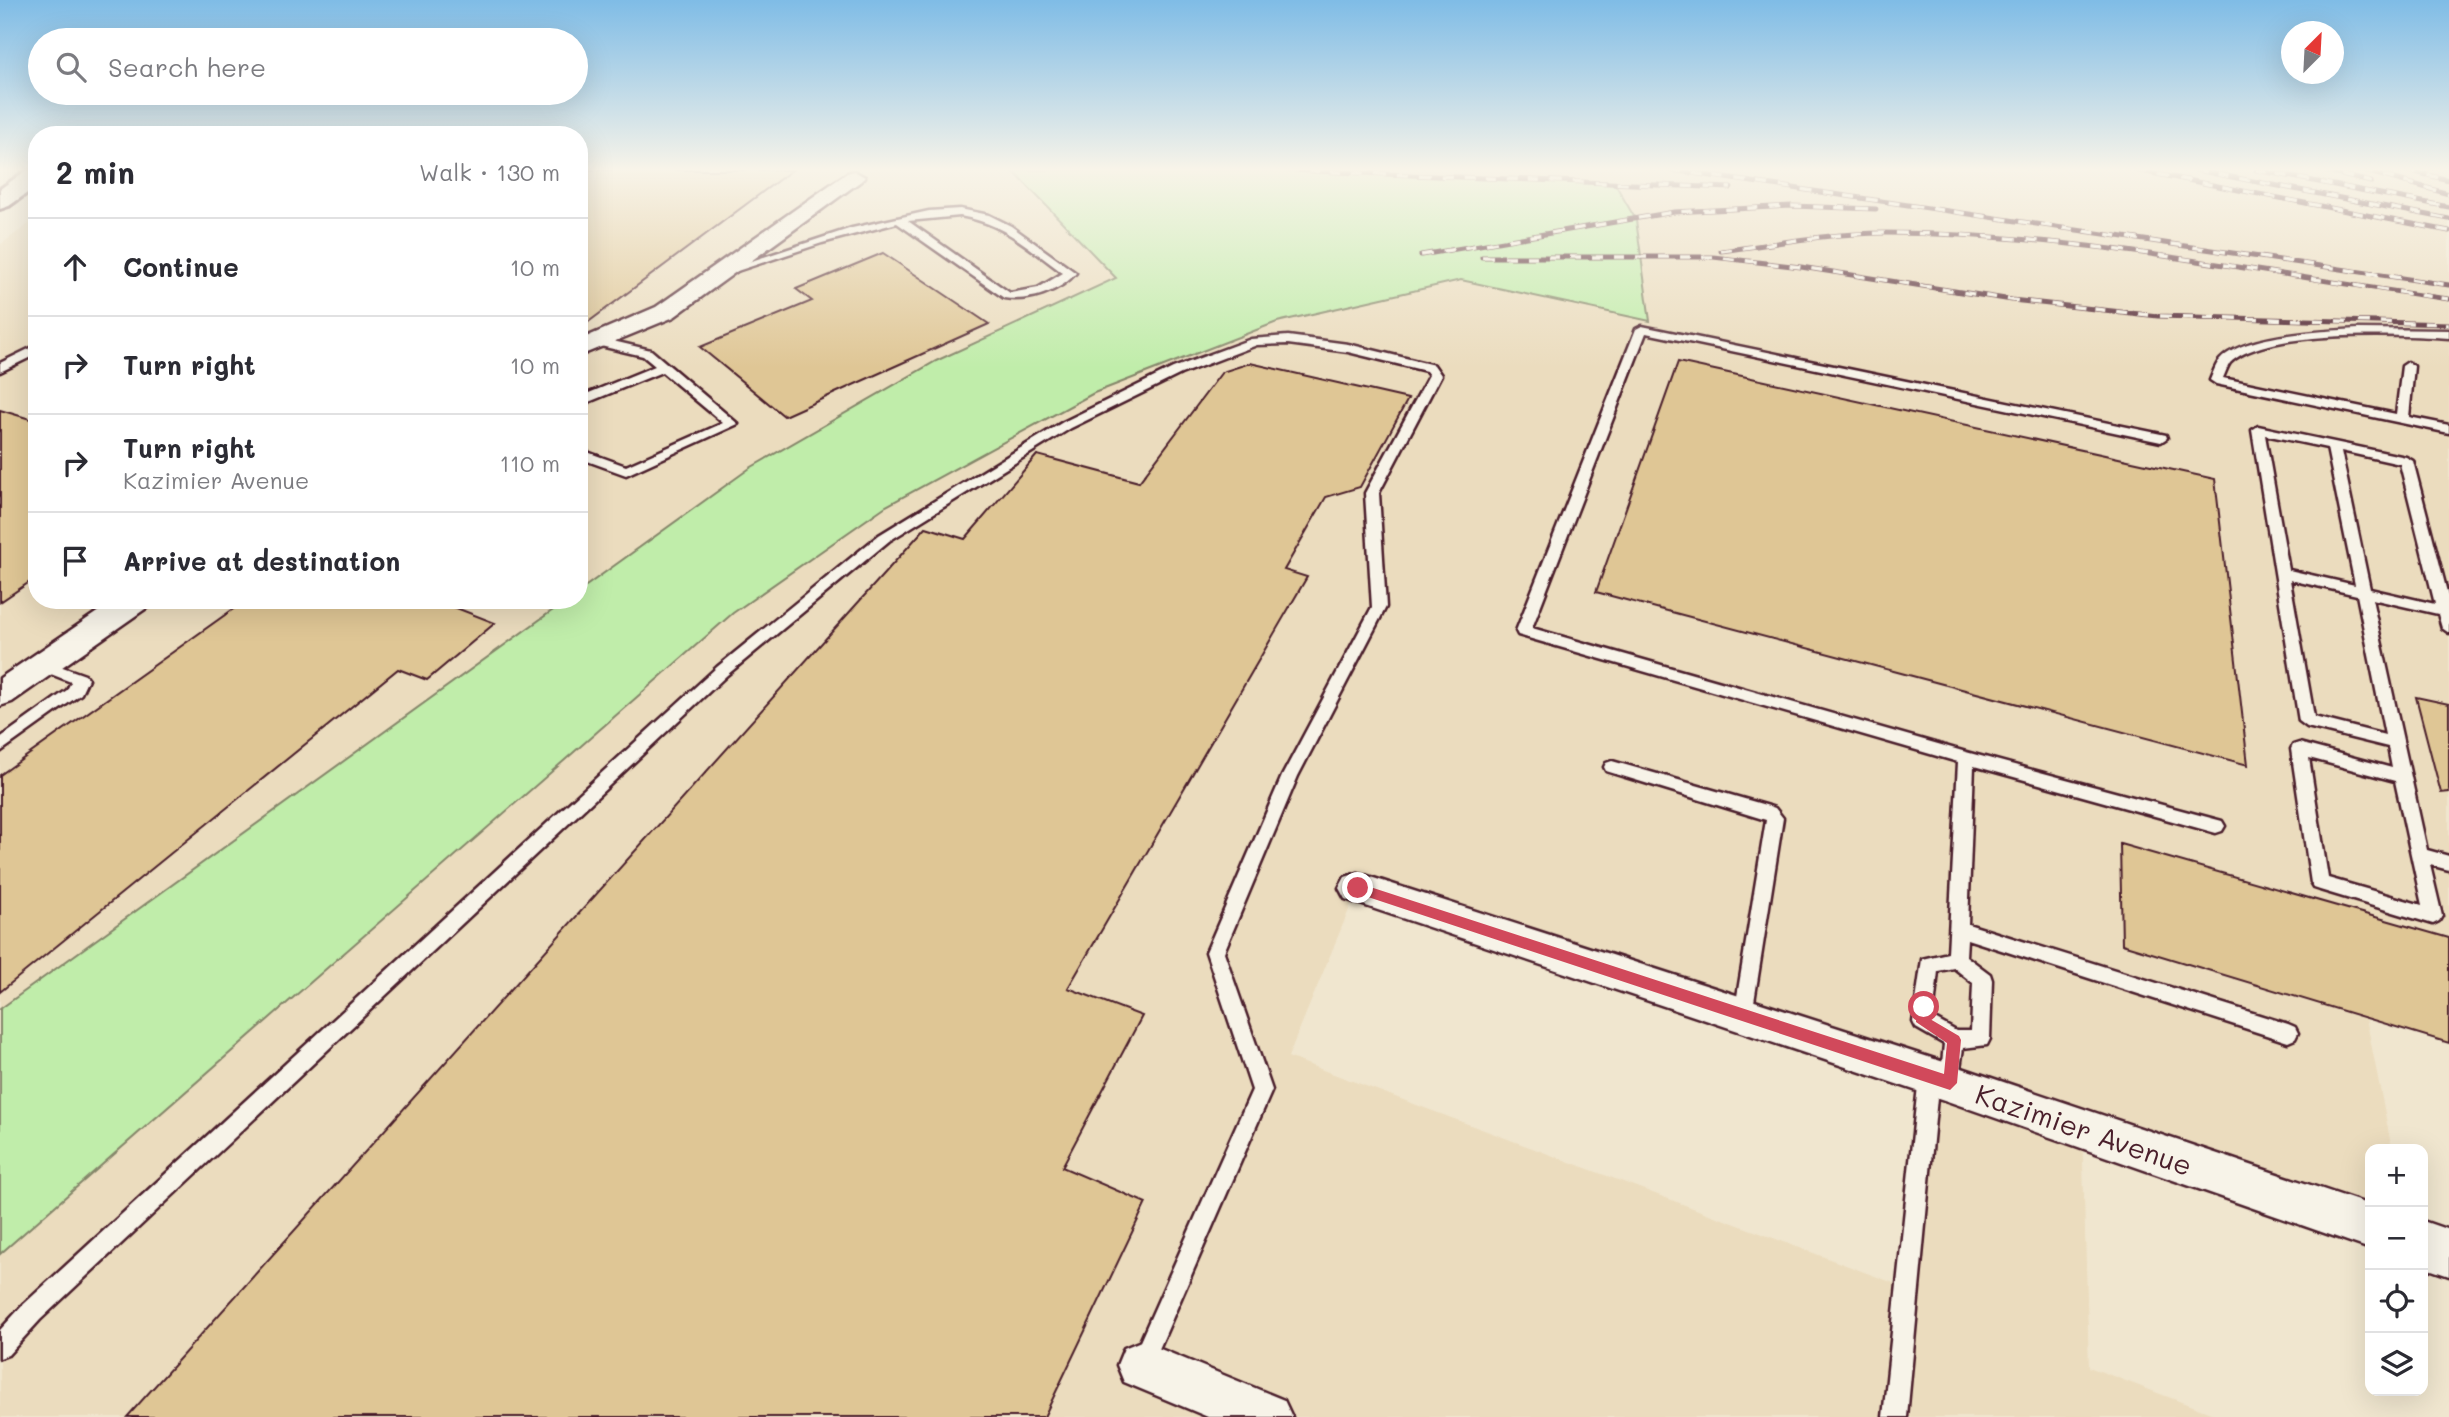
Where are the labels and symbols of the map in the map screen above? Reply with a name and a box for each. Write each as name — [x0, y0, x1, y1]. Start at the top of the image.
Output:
north arrow — [2281, 21, 2344, 84]
route end — [1342, 872, 1373, 903]
route start — [1908, 991, 1939, 1022]
street label: Kazimier Avenue — [1971, 1075, 2197, 1183]

